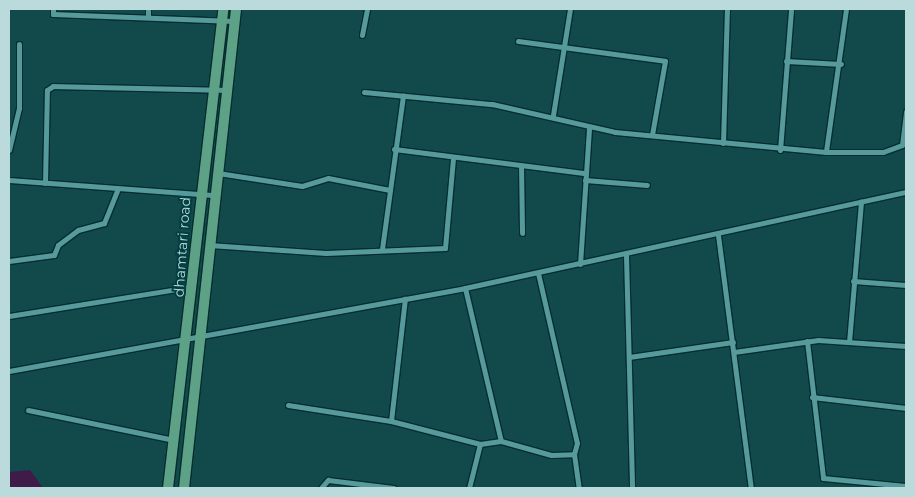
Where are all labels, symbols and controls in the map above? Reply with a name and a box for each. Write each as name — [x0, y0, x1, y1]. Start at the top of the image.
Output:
street label: dhamtari road — [170, 196, 194, 298]

